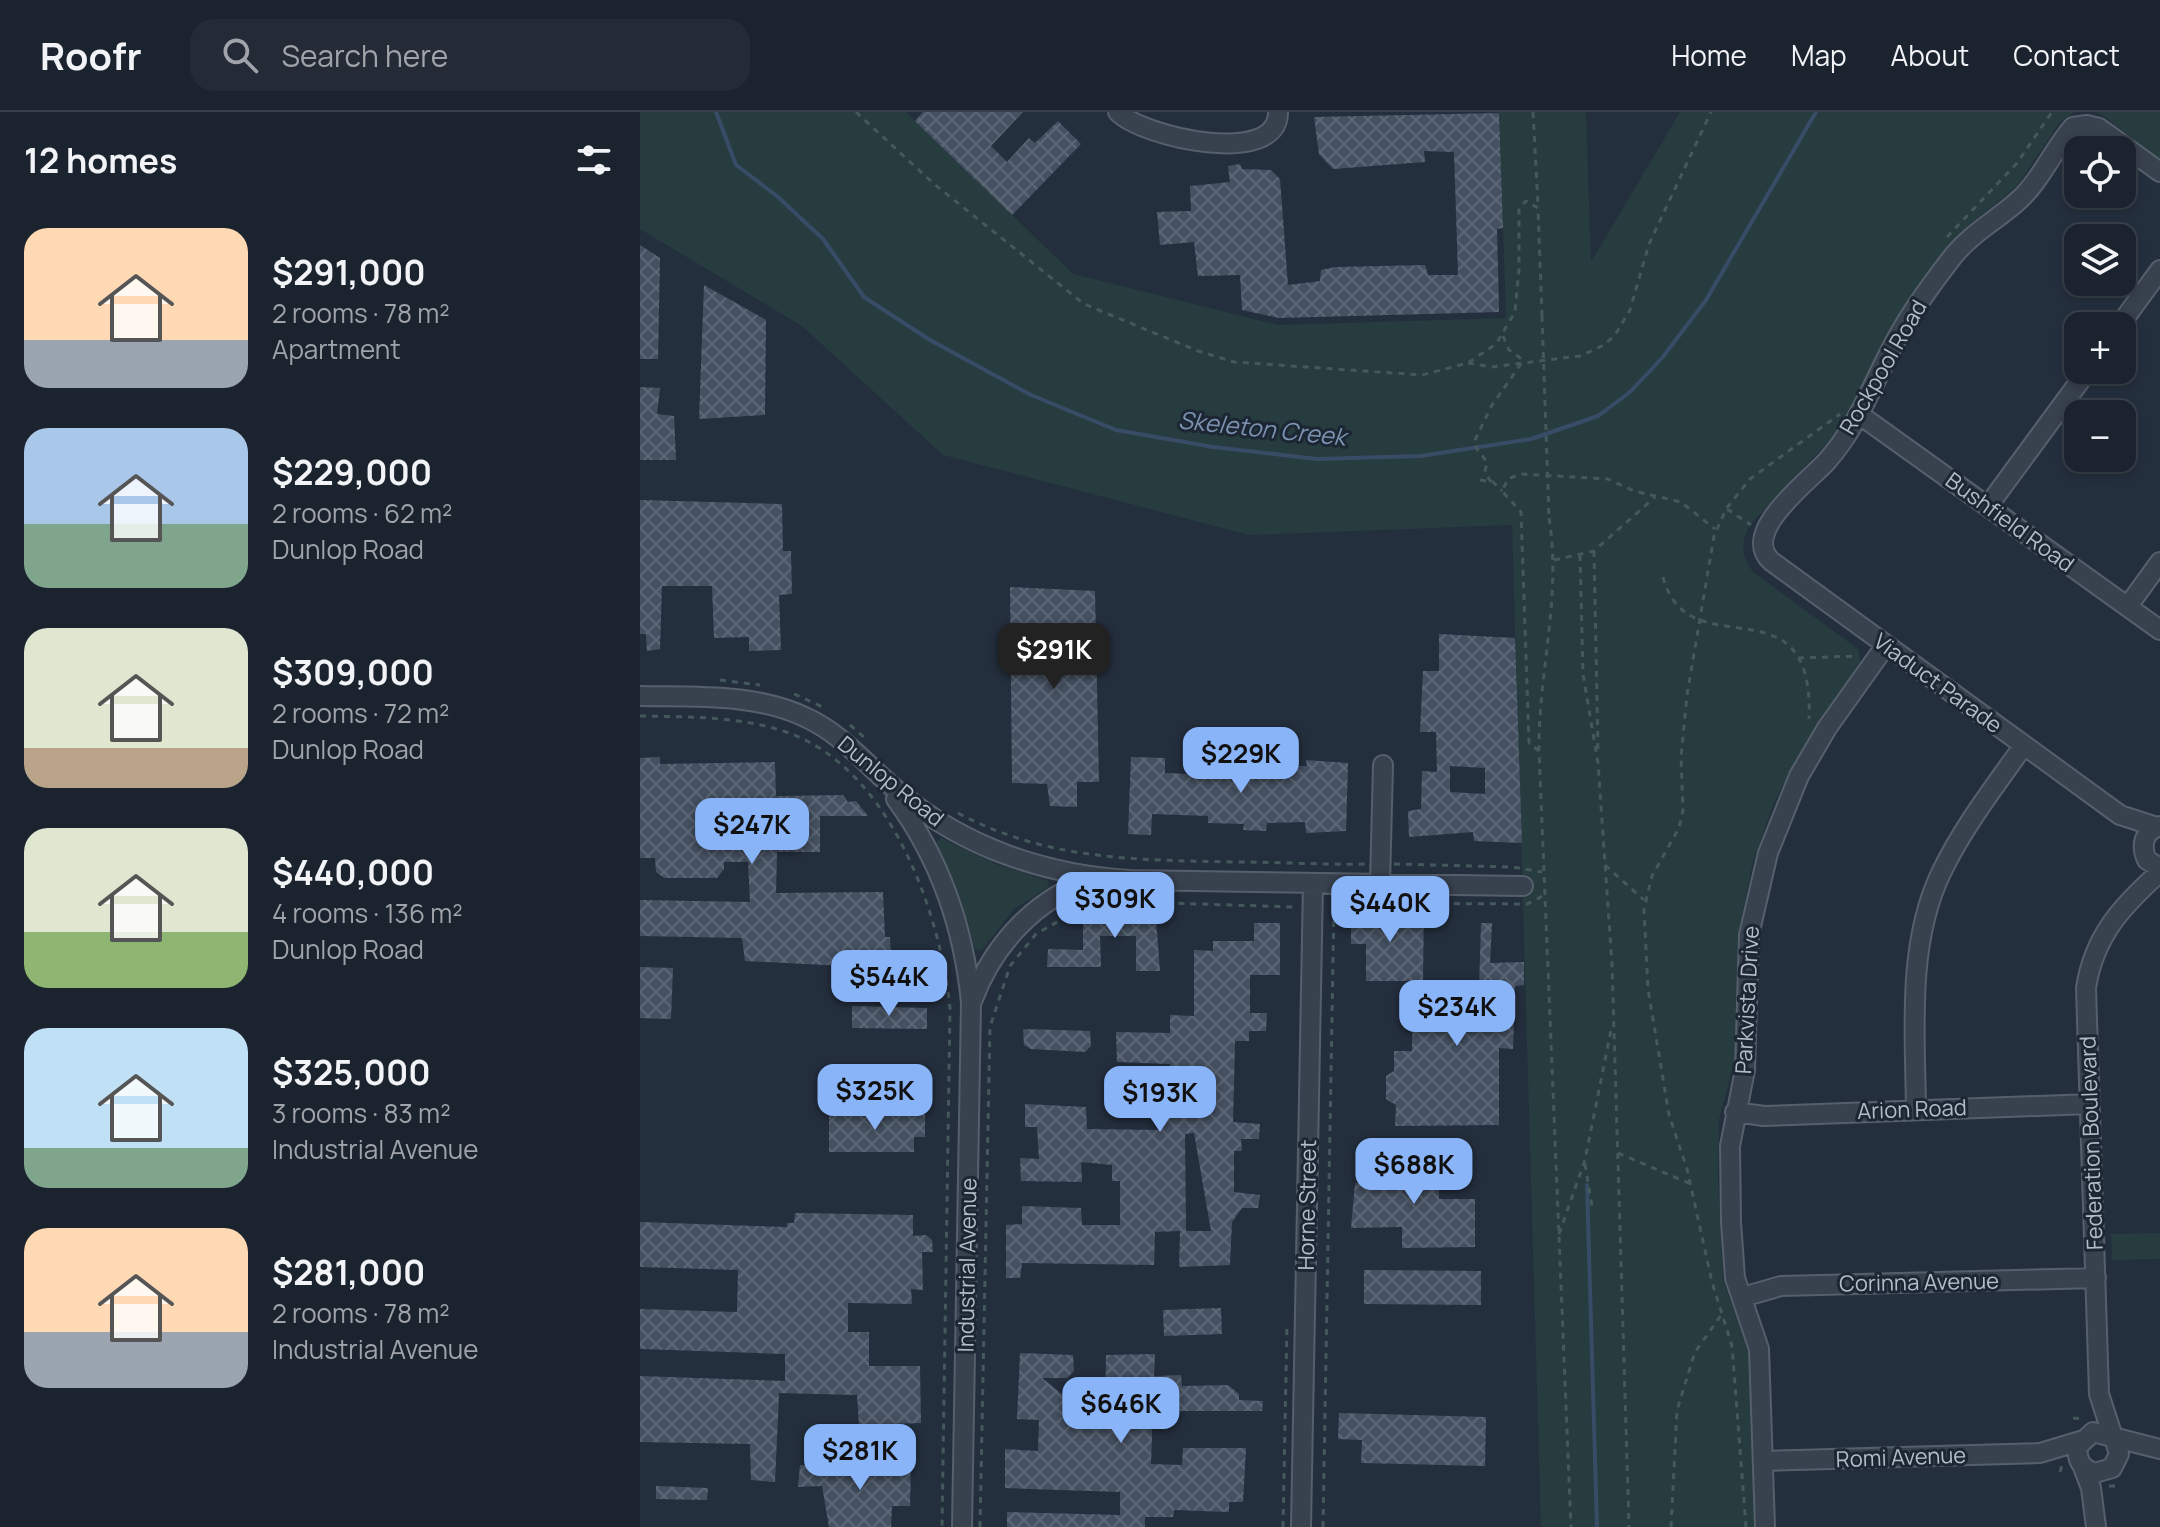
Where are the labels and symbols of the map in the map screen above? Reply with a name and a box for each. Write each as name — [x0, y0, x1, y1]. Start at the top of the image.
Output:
street label: Rockpool Road — [1832, 294, 1934, 440]
water label: Skeleton Creek — [1177, 402, 1351, 453]
street label: Bushfield Road — [1940, 465, 2080, 579]
pin: $291K — [998, 623, 1110, 691]
street label: Viaduct Parade — [1868, 626, 2009, 740]
pin: $229K — [1185, 727, 1297, 795]
street label: Dunlop Road — [832, 729, 950, 833]
pin: $247K — [696, 798, 808, 866]
pin: $309K — [1059, 872, 1171, 940]
pin: $440K — [1334, 876, 1446, 944]
street label: Parkvista Drive — [1728, 925, 1766, 1075]
pin: $544K — [833, 950, 945, 1018]
pin: $234K — [1401, 980, 1513, 1048]
street label: Federation Boulevard — [2072, 1035, 2110, 1251]
pin: $325K — [819, 1064, 931, 1132]
pin: $193K — [1104, 1066, 1216, 1134]
street label: Arion Road — [1857, 1092, 1967, 1126]
pin: $688K — [1358, 1138, 1470, 1206]
street label: Horne Street — [1291, 1139, 1323, 1271]
street label: Industrial Avenue — [950, 1177, 984, 1353]
street label: Corinna Avenue — [1839, 1266, 1999, 1298]
pin: $646K — [1065, 1377, 1177, 1445]
pin: $281K — [804, 1424, 916, 1492]
street label: Romi Avenue — [1835, 1440, 1967, 1474]

